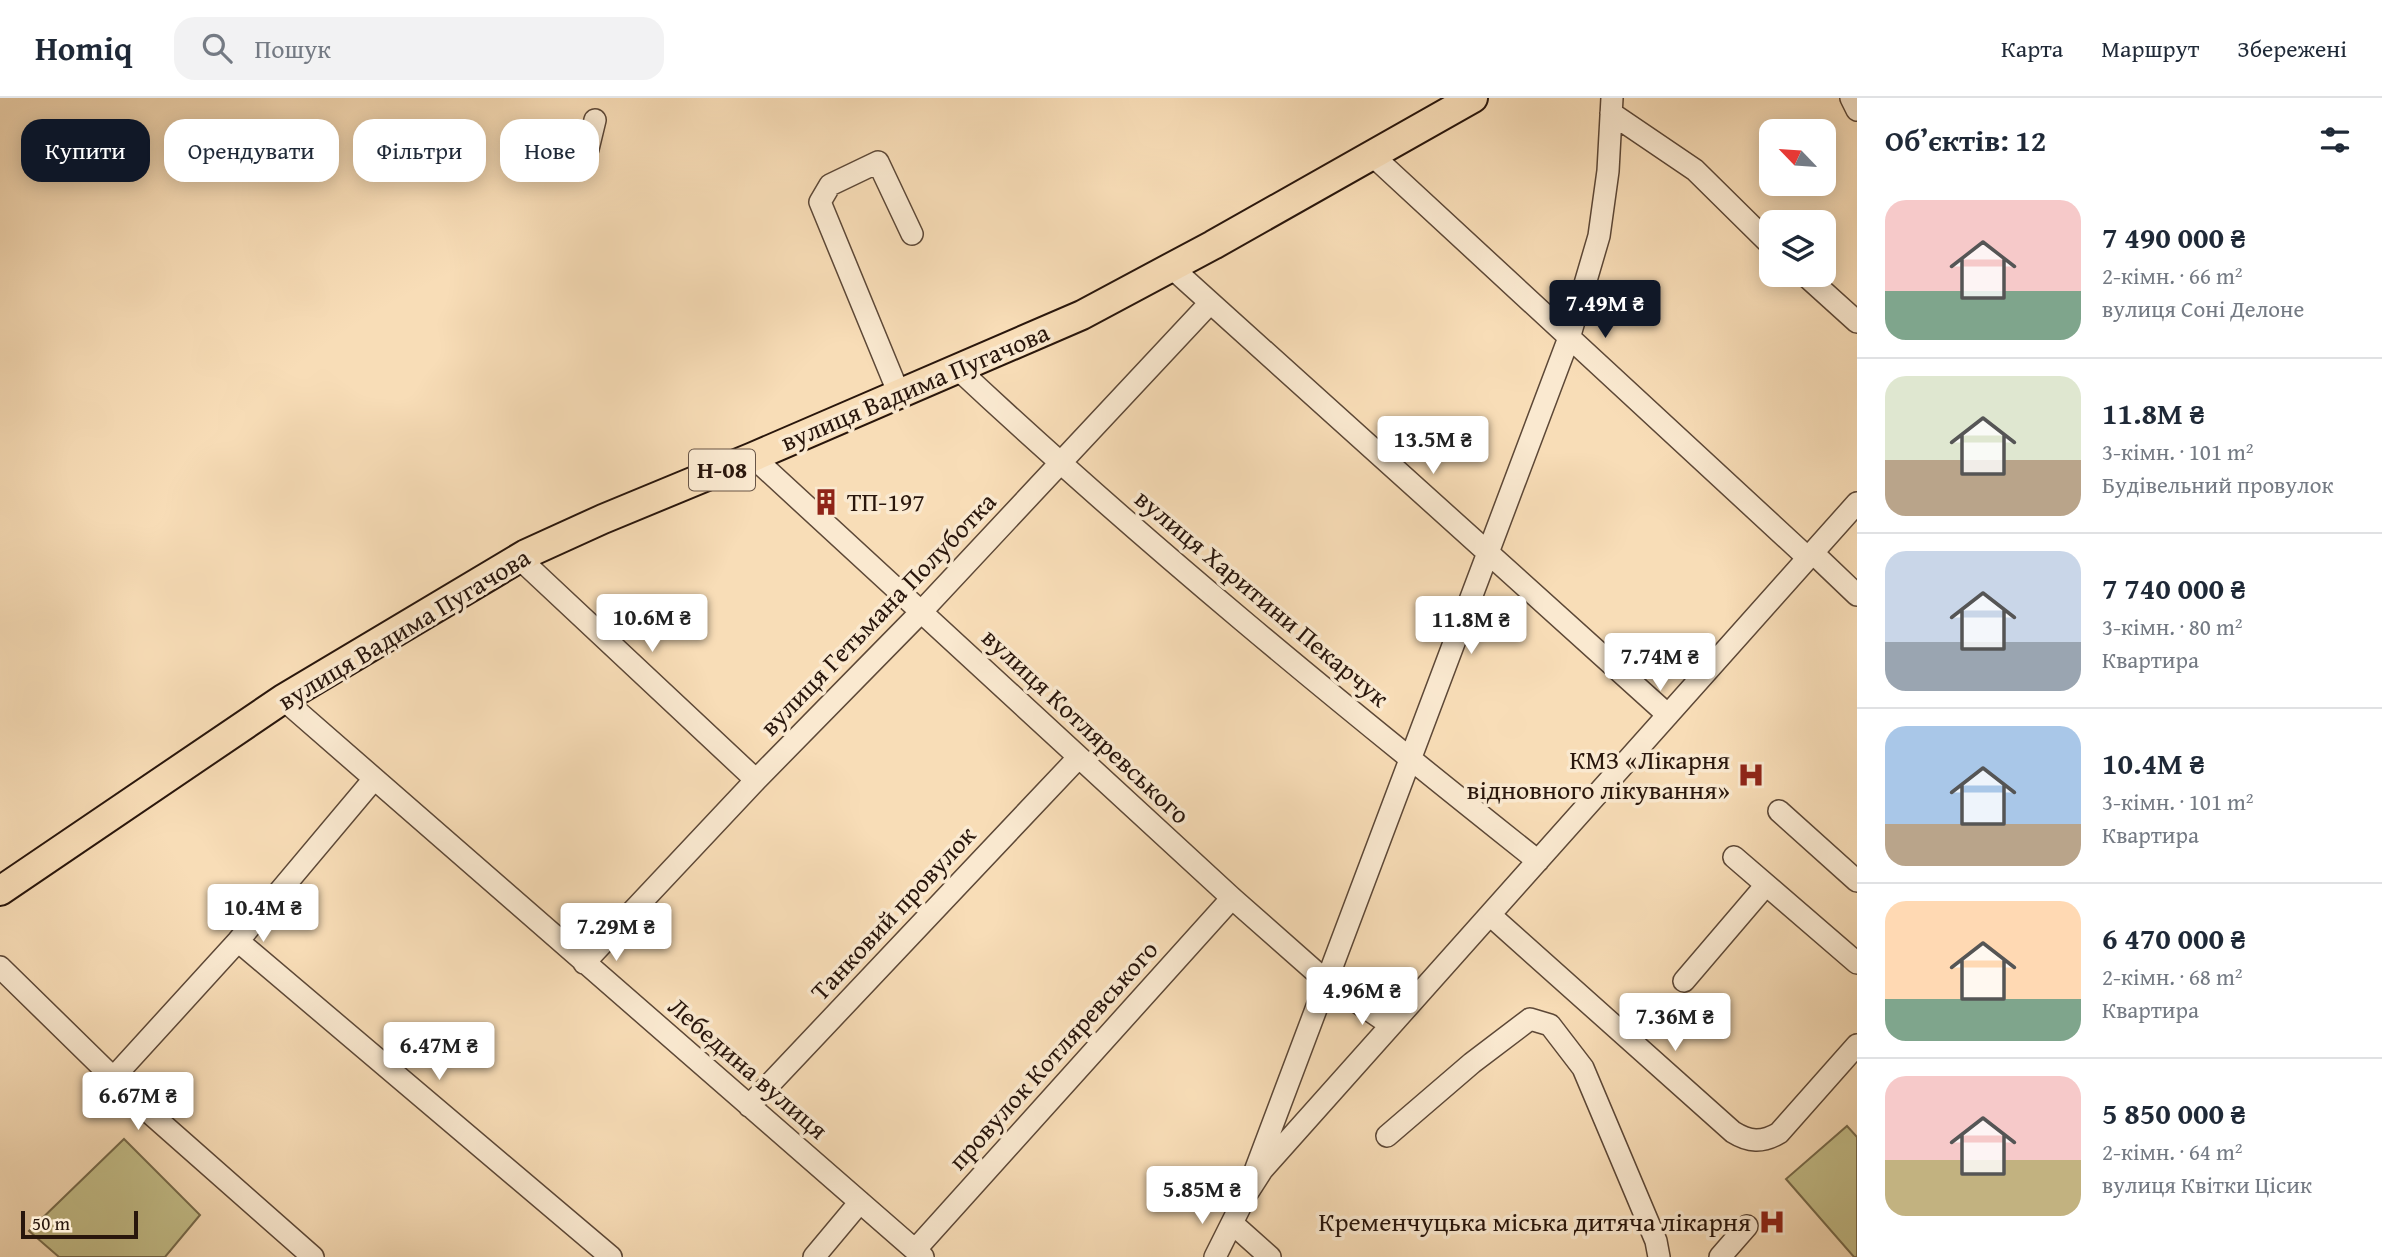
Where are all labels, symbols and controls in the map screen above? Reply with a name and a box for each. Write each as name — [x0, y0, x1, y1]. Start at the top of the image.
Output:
search box — [174, 17, 664, 80]
text: Homiq — [35, 24, 132, 72]
icon: search — [198, 29, 236, 67]
text: Пошук — [254, 29, 331, 68]
text: Карта — [2001, 31, 2063, 66]
text: Маршрут — [2101, 31, 2199, 66]
text: Збережені — [2237, 31, 2347, 66]
text: Об’єктів: 12 — [1885, 118, 2046, 162]
chip: Купити — [21, 119, 150, 182]
chip: Орендувати — [164, 119, 339, 182]
chip: Фільтри — [353, 119, 486, 182]
chip: Нове — [500, 119, 599, 182]
north arrow — [1759, 119, 1836, 196]
map controls — [1759, 119, 1836, 287]
icon: filters — [2316, 121, 2354, 159]
button: layers — [1759, 210, 1836, 287]
text: 7 490 000 ₴ — [2102, 215, 2246, 259]
icon: home — [1941, 228, 2025, 312]
text: 2-кімн. · 66 m² — [2102, 259, 2243, 292]
pin: 7.49M ₴ — [1540, 280, 1670, 340]
text: 7.49M ₴ — [1565, 286, 1645, 319]
text: вулиця Соні Делоне — [2102, 292, 2304, 325]
street label: вулиця Вадима Пугачова — [774, 312, 1056, 461]
text: 11.8M ₴ — [2102, 391, 2205, 435]
icon: home — [1941, 404, 2025, 488]
pin: 13.5M ₴ — [1368, 416, 1498, 476]
text: 13.5M ₴ — [1393, 422, 1473, 455]
text: 3-кімн. · 101 m² — [2102, 435, 2254, 468]
road number: Н-08 — [689, 450, 755, 491]
text: Будівельний провулок — [2102, 468, 2333, 501]
street label: вулиця Харитини Пекарчук — [1127, 479, 1398, 716]
street label: вулиця Гетьмана Полуботка — [750, 482, 1005, 744]
place label: ТП-197 — [847, 482, 925, 521]
building icon: ТП-197 — [811, 487, 841, 517]
street label: вулиця Вадима Пугачова — [270, 537, 538, 720]
text: 7 740 000 ₴ — [2102, 566, 2246, 610]
icon: home — [1941, 579, 2025, 663]
pin: 10.6M ₴ — [587, 594, 717, 654]
pin: 11.8M ₴ — [1406, 596, 1536, 656]
text: 10.6M ₴ — [612, 600, 692, 633]
text: 11.8M ₴ — [1431, 602, 1511, 635]
text: 3-кімн. · 80 m² — [2102, 610, 2243, 643]
street label: вулиця Котляревського — [973, 618, 1199, 833]
pin: 7.74M ₴ — [1595, 634, 1725, 693]
text: 7.74M ₴ — [1620, 639, 1700, 672]
text: Квартира — [2102, 643, 2199, 676]
place label: КМЗ «Лікарня відновного лікування» — [1467, 740, 1730, 809]
text: 10.4M ₴ — [2102, 741, 2205, 785]
icon: home — [1941, 754, 2025, 838]
hospital icon: КМЗ «Лікарня відновного лікування» — [1736, 760, 1766, 790]
text: 3-кімн. · 101 m² — [2102, 785, 2254, 818]
street label: Танковий провулок — [801, 816, 985, 1009]
text: Квартира — [2102, 818, 2199, 851]
pin: 10.4M ₴ — [198, 884, 328, 944]
text: 10.4M ₴ — [223, 890, 303, 923]
pin: 7.29M ₴ — [551, 904, 681, 963]
text: 7.29M ₴ — [576, 909, 656, 942]
text: 6 470 000 ₴ — [2102, 916, 2246, 960]
icon: home — [1941, 929, 2025, 1013]
street label: провулок Котляревського — [938, 931, 1167, 1178]
text: 2-кімн. · 68 m² — [2102, 960, 2243, 993]
pin: 4.96M ₴ — [1297, 968, 1427, 1027]
text: 4.96M ₴ — [1322, 973, 1402, 1006]
street label: Лебедина вулиця — [660, 987, 837, 1148]
pin: 7.36M ₴ — [1610, 993, 1740, 1053]
text: Квартира — [2102, 993, 2199, 1026]
text: 7.36M ₴ — [1635, 999, 1715, 1032]
pin: 6.47M ₴ — [374, 1023, 504, 1082]
text: 6.47M ₴ — [399, 1028, 479, 1061]
pin: 6.67M ₴ — [73, 1072, 203, 1132]
text: 6.67M ₴ — [98, 1078, 178, 1111]
text: 5 850 000 ₴ — [2102, 1091, 2246, 1135]
icon: home — [1941, 1104, 2025, 1188]
text: 2-кімн. · 64 m² — [2102, 1135, 2243, 1168]
pin: 5.85M ₴ — [1137, 1166, 1267, 1226]
text: вулиця Квітки Цісик — [2102, 1168, 2312, 1201]
text: 5.85M ₴ — [1162, 1172, 1242, 1205]
place label: Кременчуцька міська дитяча лікарня — [1318, 1202, 1751, 1241]
hospital icon: Кременчуцька міська дитяча лікарня — [1757, 1207, 1787, 1237]
scale bar — [21, 1208, 138, 1240]
text: 50 m — [32, 1209, 70, 1237]

